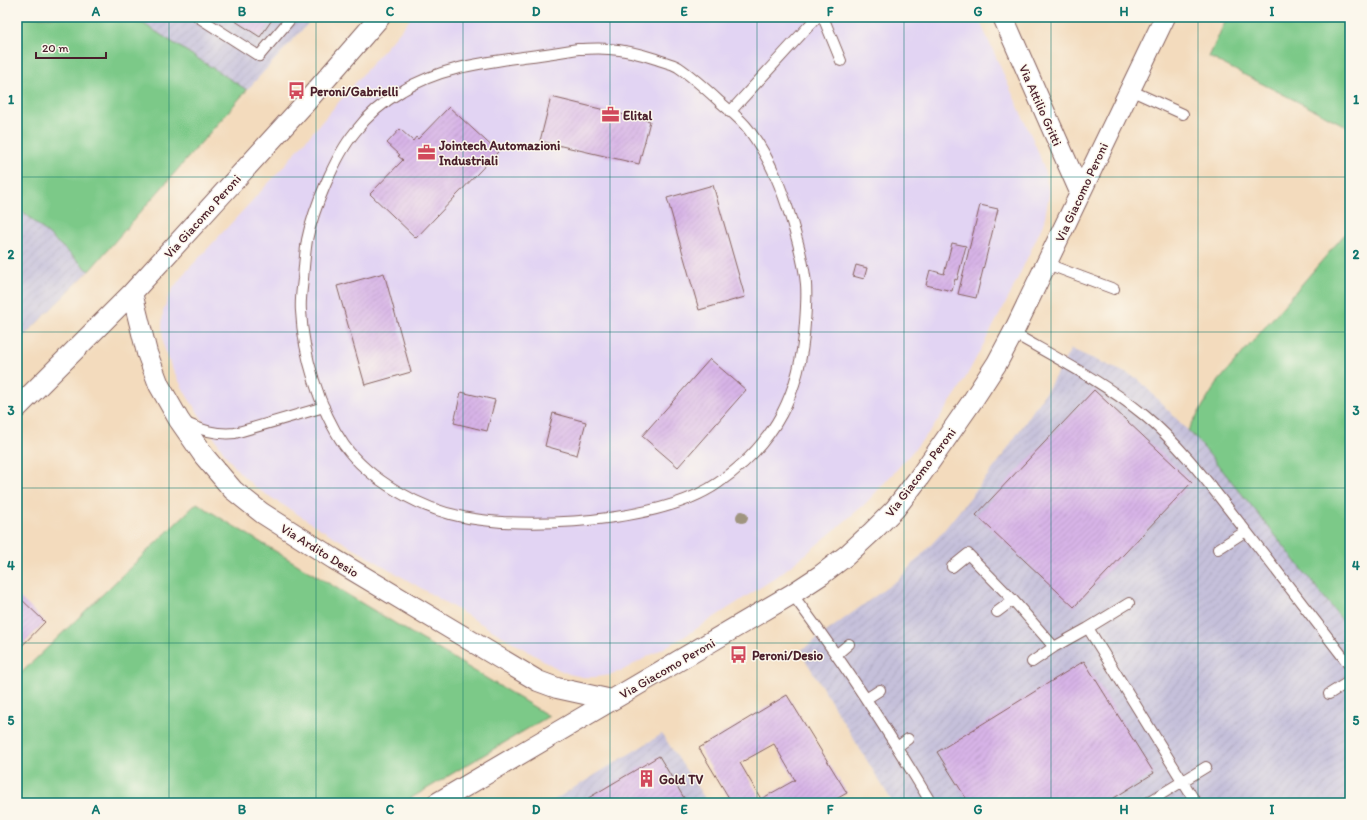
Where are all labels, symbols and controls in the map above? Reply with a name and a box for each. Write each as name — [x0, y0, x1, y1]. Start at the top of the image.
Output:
text: A — [91, 4, 101, 19]
text: B — [238, 4, 247, 19]
text: C — [386, 4, 395, 19]
text: D — [532, 4, 541, 19]
text: E — [680, 4, 688, 19]
text: F — [827, 4, 834, 19]
text: G — [974, 4, 983, 19]
text: H — [1120, 4, 1129, 19]
text: I — [1270, 4, 1275, 19]
scale bar — [36, 34, 106, 60]
text: 20 m — [42, 41, 69, 55]
street label: Via Attilio Gritti — [1016, 62, 1065, 148]
bus stop icon: Peroni/Gabrielli — [287, 81, 307, 101]
place label: Peroni/Gabrielli — [310, 84, 398, 99]
text: 1 — [8, 92, 14, 107]
text: 1 — [1353, 92, 1359, 107]
office icon: Elital — [600, 105, 620, 125]
place label: Elital — [623, 108, 652, 123]
place label: Jointech Automazioni Industriali — [438, 138, 560, 168]
street label: Via Giacomo Peroni — [1052, 140, 1111, 244]
office icon: Jointech Automazioni Industriali — [416, 142, 436, 162]
street label: Via Giacomo Peroni — [161, 171, 244, 261]
text: 2 — [8, 247, 15, 262]
text: 2 — [1353, 247, 1360, 262]
text: 3 — [7, 403, 15, 418]
text: 3 — [1352, 403, 1360, 418]
street label: Via Giacomo Peroni — [882, 425, 959, 520]
street label: Via Ardito Desio — [278, 520, 362, 581]
text: 4 — [7, 558, 15, 573]
text: 4 — [1352, 558, 1360, 573]
street label: Via Giacomo Peroni — [617, 635, 718, 702]
bus stop icon: Peroni/Desio — [729, 645, 749, 665]
place label: Peroni/Desio — [752, 648, 824, 663]
text: 5 — [8, 713, 15, 728]
text: 5 — [1353, 713, 1360, 728]
building icon: Gold TV — [636, 769, 656, 789]
place label: Gold TV — [659, 772, 703, 787]
text: A — [91, 802, 101, 817]
text: B — [238, 802, 247, 817]
text: C — [386, 802, 395, 817]
text: D — [532, 802, 541, 817]
text: E — [680, 802, 688, 817]
text: F — [827, 802, 834, 817]
text: G — [974, 802, 983, 817]
text: H — [1120, 802, 1129, 817]
text: I — [1270, 802, 1275, 817]

